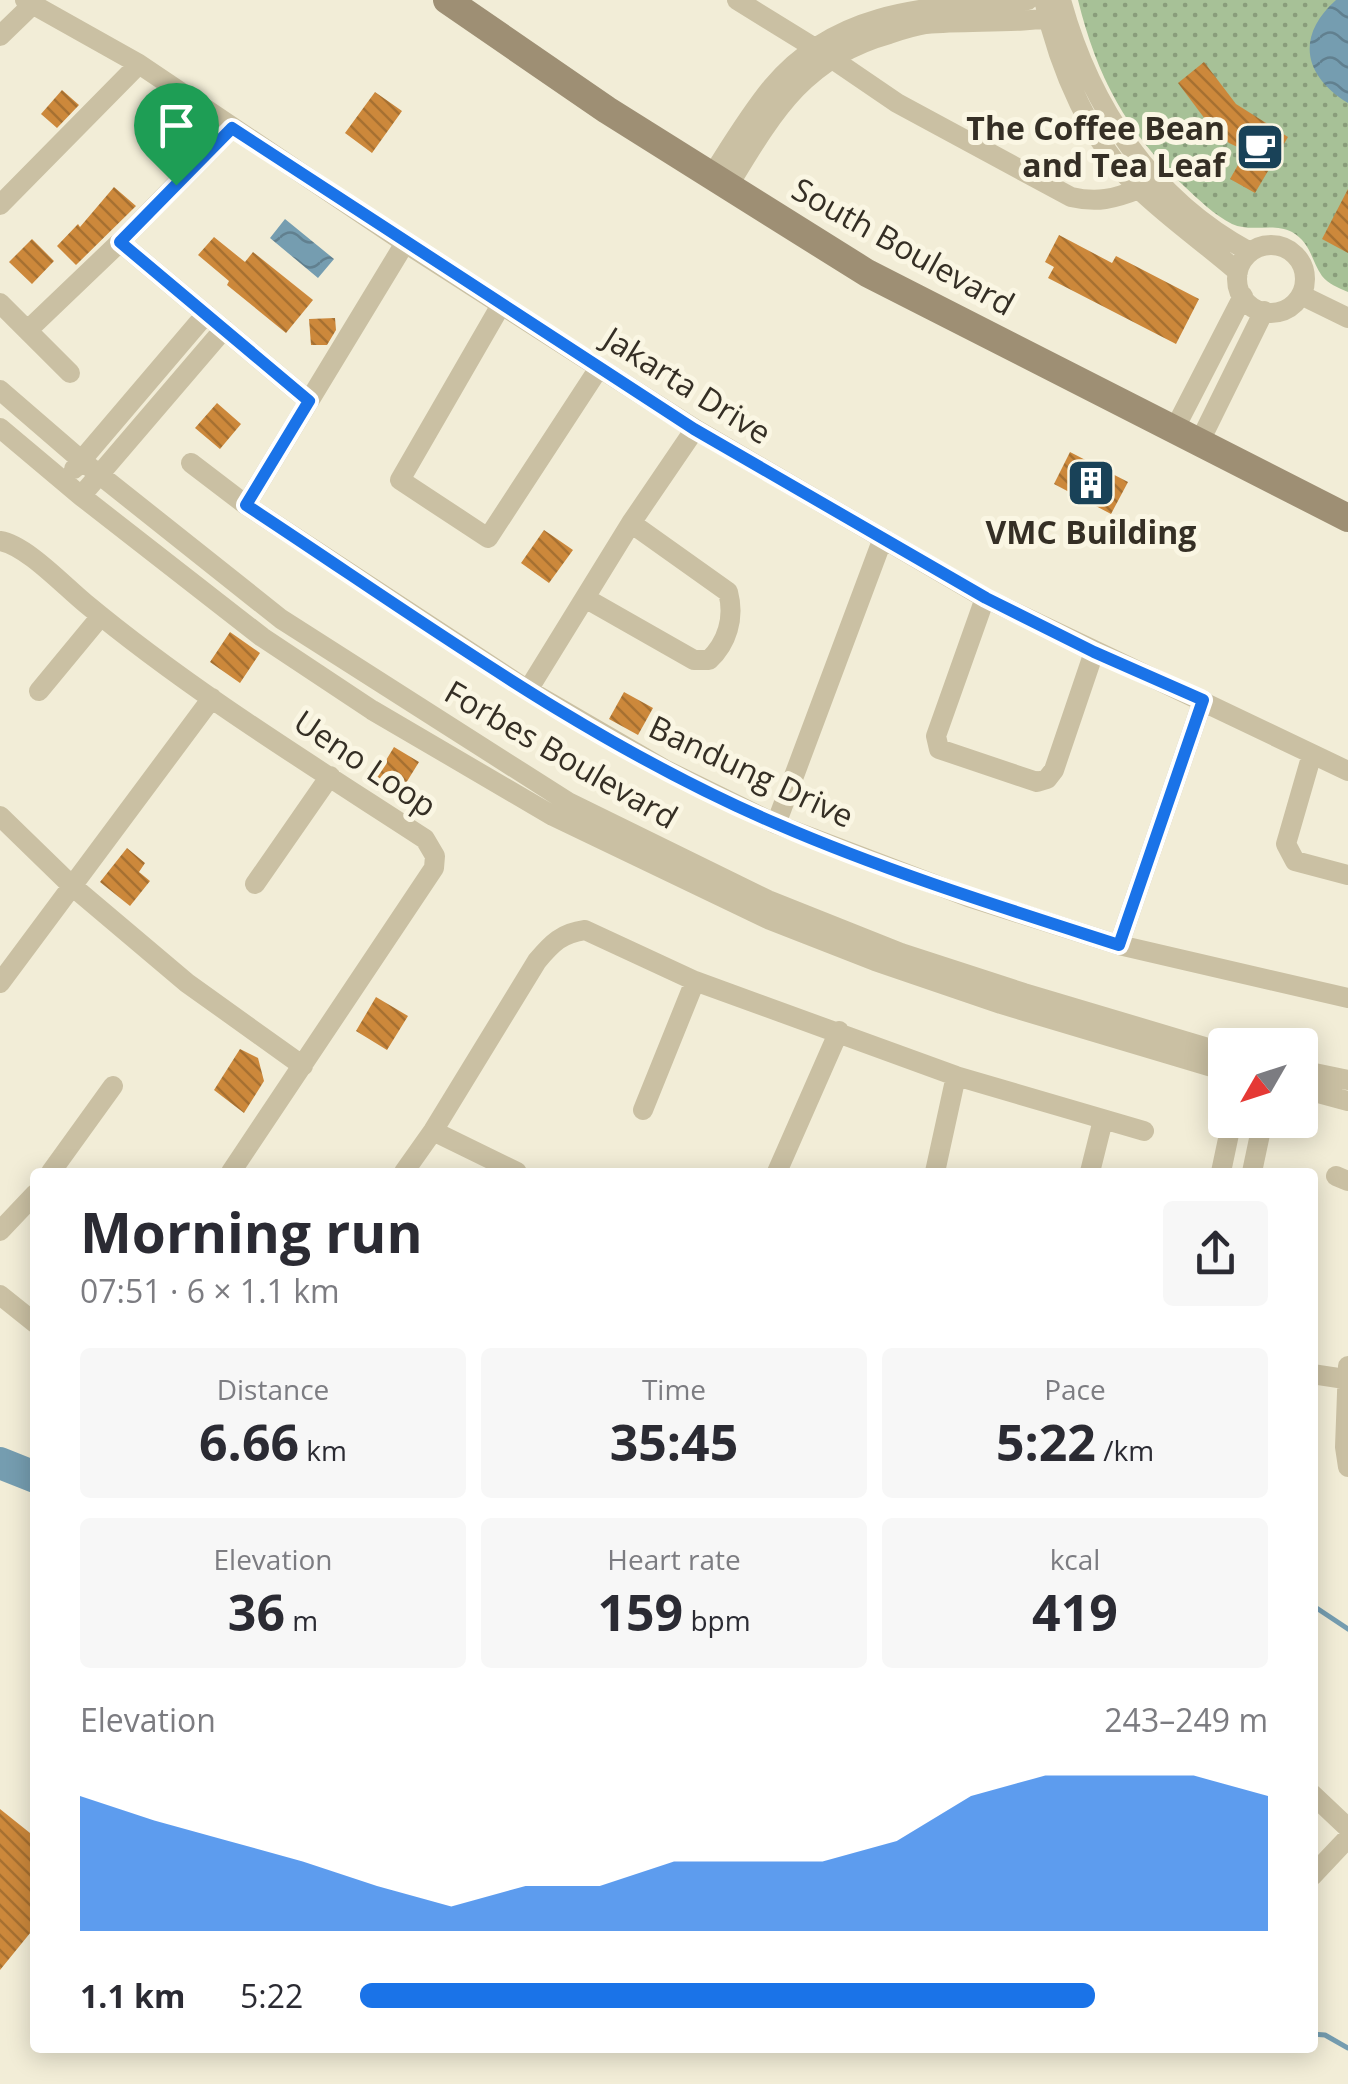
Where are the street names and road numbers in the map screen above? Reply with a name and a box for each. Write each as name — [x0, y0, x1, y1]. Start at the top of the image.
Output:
street label: South Boulevard — [785, 167, 1023, 325]
street label: Jakarta Drive — [593, 315, 780, 453]
street label: Forbes Boulevard — [438, 670, 686, 838]
street label: Ueno Loop — [286, 699, 446, 826]
street label: Bandung Drive — [642, 704, 861, 837]

